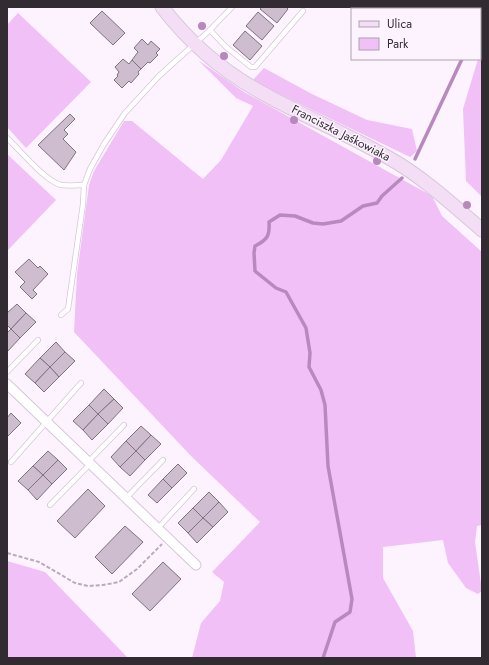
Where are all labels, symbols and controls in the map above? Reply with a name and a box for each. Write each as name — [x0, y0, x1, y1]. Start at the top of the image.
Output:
legend — [351, 8, 481, 60]
text: Ulica — [387, 15, 412, 33]
text: Park — [387, 35, 409, 53]
street label: Franciszka Jaśkowiaka — [288, 100, 394, 166]

